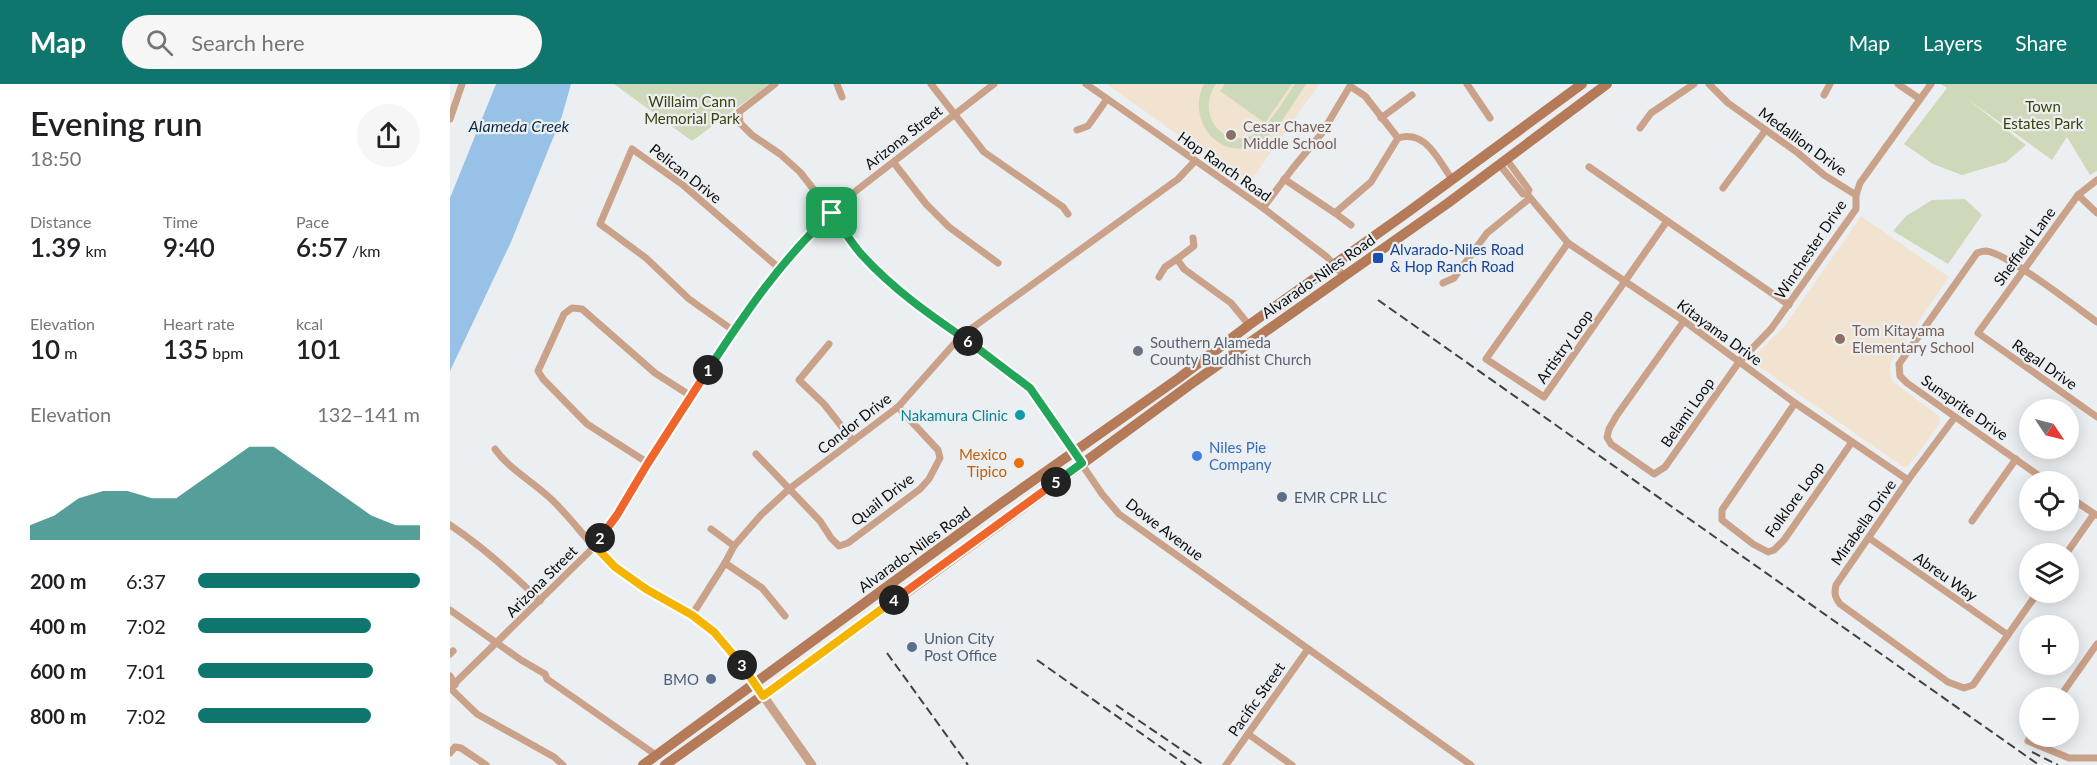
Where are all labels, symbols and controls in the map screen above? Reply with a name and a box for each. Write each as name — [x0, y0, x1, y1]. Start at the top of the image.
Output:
search box — [122, 15, 542, 69]
text: Map — [30, 25, 86, 59]
icon: search — [143, 26, 176, 59]
text: Search here — [191, 29, 305, 56]
text: Map — [1849, 30, 1890, 55]
text: Layers — [1923, 30, 1982, 55]
text: Share — [2015, 30, 2067, 55]
park label: Willaim Cann Memorial Park — [644, 92, 740, 127]
park label: Town Estates Park — [2003, 97, 2084, 132]
street label: Arizona Street — [861, 101, 946, 173]
text: Evening run — [30, 103, 203, 143]
street label: Medallion Drive — [1755, 103, 1851, 179]
button: share — [357, 104, 420, 167]
water label: Alameda Creek — [468, 116, 570, 135]
place label: Cesar Chavez Middle School — [1243, 117, 1337, 152]
street label: Hop Ranch Road — [1175, 127, 1275, 205]
marker: Cesar Chavez Middle School — [1224, 128, 1238, 142]
street label: Pelican Drive — [646, 139, 726, 207]
text: 18:50 — [30, 146, 81, 170]
pin — [806, 187, 857, 238]
icon: arrive — [815, 196, 848, 229]
street label: Winchester Drive — [1770, 196, 1850, 302]
street label: Sheffield Lane — [1989, 203, 2059, 289]
text: Distance — [30, 212, 91, 231]
text: Time — [163, 212, 198, 231]
text: Pace — [296, 212, 329, 231]
street label: Alvarado-Niles Road — [1258, 230, 1378, 322]
text: 1.39 — [30, 231, 81, 263]
text: 9:40 — [163, 231, 215, 263]
text: 6:57 — [296, 231, 348, 263]
place label: Alvarado-Niles Road & Hop Ranch Road — [1390, 240, 1524, 275]
text: km — [81, 241, 107, 260]
text: /km — [348, 241, 380, 260]
marker: Alvarado-Niles Road & Hop Ranch Road — [1371, 251, 1385, 265]
street label: Kitayama Drive — [1674, 295, 1766, 369]
street label: Artistry Loop — [1532, 306, 1596, 386]
text: Elevation — [30, 314, 95, 333]
text: Heart rate — [163, 314, 235, 333]
text: kcal — [296, 314, 323, 333]
place label: Tom Kitayama Elementary School — [1852, 321, 1974, 356]
pin: 6 — [953, 326, 983, 356]
text: 6 — [963, 331, 973, 350]
marker: Tom Kitayama Elementary School — [1833, 332, 1847, 346]
text: 10 — [30, 333, 60, 365]
text: 135 — [163, 333, 208, 365]
text: 101 — [296, 333, 341, 365]
place label: Southern Alameda County Buddhist Church — [1150, 333, 1311, 368]
street label: Regal Drive — [2009, 335, 2081, 393]
text: m — [60, 343, 77, 362]
text: bpm — [208, 343, 243, 362]
marker: Southern Alameda County Buddhist Church — [1131, 344, 1145, 358]
pin: 1 — [693, 355, 723, 385]
text: 1 — [703, 360, 713, 379]
street label: Sunsprite Drive — [1918, 371, 2012, 444]
street label: Belami Loop — [1656, 374, 1718, 450]
street label: Condor Drive — [814, 389, 894, 457]
north arrow — [2019, 399, 2079, 459]
map controls — [2019, 399, 2079, 747]
text: Elevation — [30, 402, 111, 426]
text: 132–141 m — [317, 402, 420, 426]
place label: Nakamura Clinic — [901, 406, 1008, 424]
marker: Nakamura Clinic — [1013, 408, 1027, 422]
place label: Niles Pie Company — [1209, 438, 1272, 473]
place label: Mexico Tipico — [959, 445, 1007, 480]
marker: Niles Pie Company — [1190, 449, 1204, 463]
marker: Mexico Tipico — [1012, 456, 1026, 470]
street label: Folklore Loop — [1761, 458, 1827, 540]
pin: 5 — [1041, 467, 1071, 497]
street label: Quail Drive — [847, 469, 917, 529]
button: locate — [2019, 471, 2079, 531]
text: 5 — [1051, 472, 1061, 491]
street label: Mirabella Drive — [1827, 476, 1899, 568]
place label: EMR CPR LLC — [1294, 488, 1387, 506]
marker: EMR CPR LLC — [1275, 490, 1289, 504]
street label: Dowe Avenue — [1123, 494, 1207, 564]
street label: Alvarado-Niles Road — [855, 502, 973, 596]
pin: 2 — [585, 523, 615, 553]
text: 2 — [595, 528, 605, 547]
street label: Arizona Street — [502, 541, 581, 620]
button: layers — [2019, 543, 2079, 603]
street label: Abreu Way — [1911, 548, 1981, 605]
text: 200 m — [30, 569, 86, 593]
text: 6:37 — [126, 569, 166, 593]
pin: 4 — [879, 585, 909, 615]
text: 4 — [889, 590, 899, 609]
text: 400 m — [30, 614, 86, 638]
text: 7:02 — [126, 614, 166, 638]
button: + — [2019, 615, 2079, 675]
place label: Union City Post Office — [924, 629, 997, 664]
marker: Union City Post Office — [905, 640, 919, 654]
pin: 3 — [727, 650, 757, 680]
text: 3 — [737, 655, 747, 674]
street label: Pacific Street — [1224, 658, 1288, 739]
text: 600 m — [30, 659, 86, 683]
text: 7:01 — [126, 659, 166, 683]
place label: BMO — [663, 670, 699, 688]
marker: BMO — [704, 672, 718, 686]
button: − — [2019, 687, 2079, 747]
text: 800 m — [30, 704, 86, 728]
text: 7:02 — [126, 704, 166, 728]

